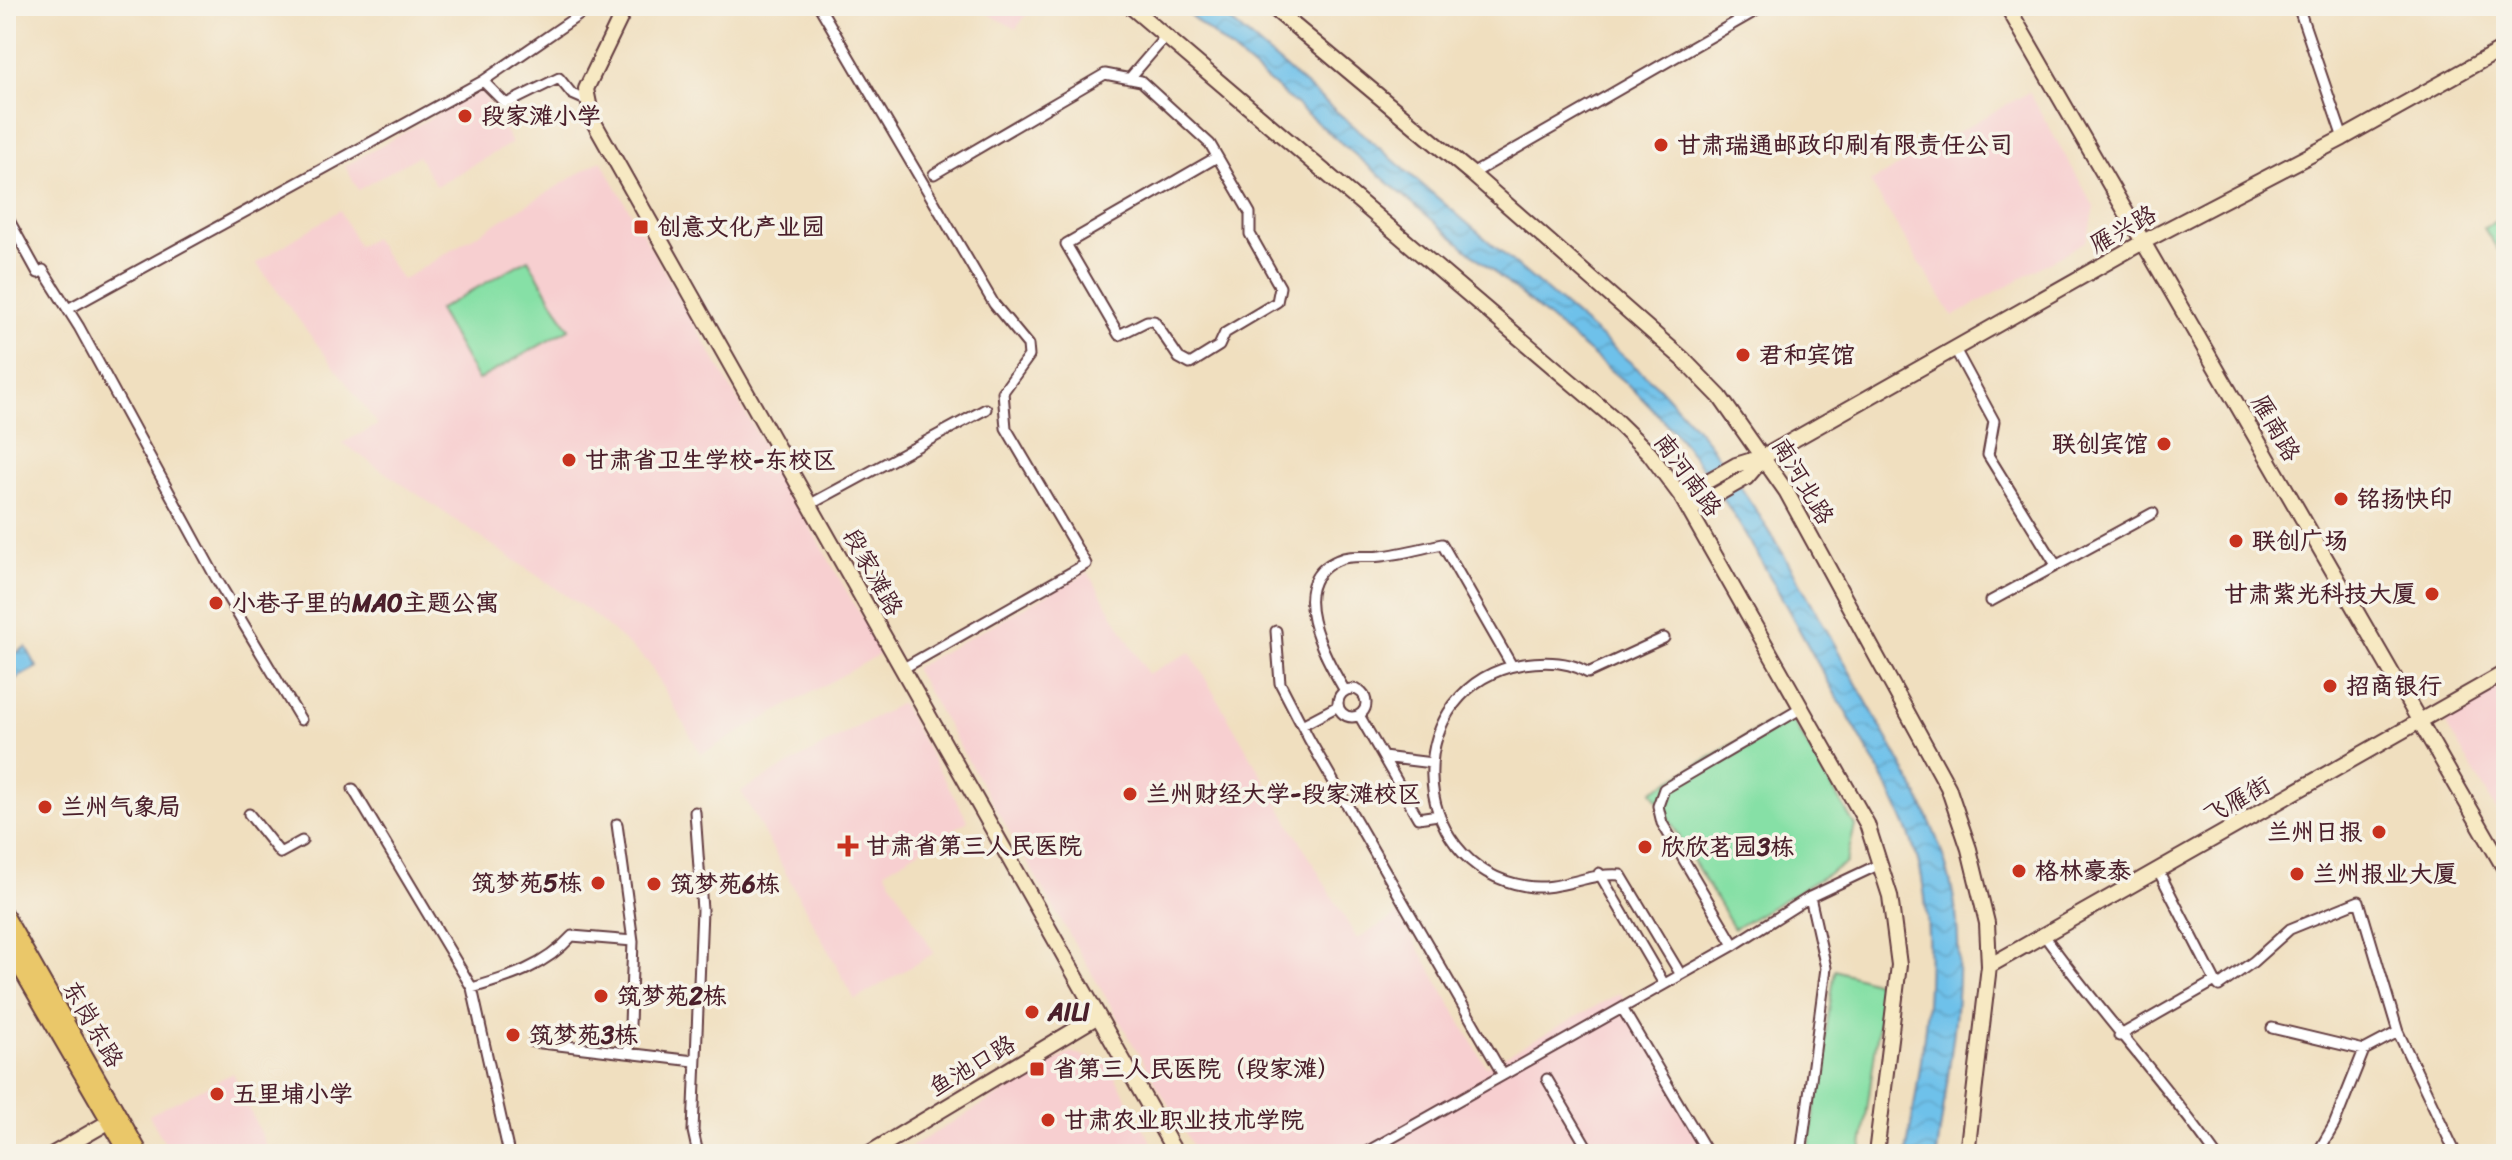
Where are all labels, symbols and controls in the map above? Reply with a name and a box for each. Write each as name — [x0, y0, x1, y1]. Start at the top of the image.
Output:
place label: 段家滩小学 — [481, 95, 601, 137]
marker: 段家滩小学 — [456, 107, 474, 125]
place label: 甘肃瑞通邮政印刷有限责任公司 — [1677, 124, 2013, 166]
marker: 甘肃瑞通邮政印刷有限责任公司 — [1652, 136, 1670, 154]
street label: 雁兴路 — [2081, 193, 2165, 265]
place label: 创意文化产业园 — [657, 206, 825, 248]
marker: 创意文化产业园 — [632, 218, 650, 236]
place label: 君和宾馆 — [1759, 334, 1855, 376]
marker: 君和宾馆 — [1734, 346, 1752, 364]
street label: 雁南路 — [2240, 386, 2312, 470]
place label: 联创宾馆 — [2052, 423, 2148, 465]
street label: 南河南路 — [1643, 424, 1733, 526]
street label: 南河北路 — [1760, 429, 1846, 533]
marker: 联创宾馆 — [2155, 435, 2173, 453]
place label: 甘肃省卫生学校-东校区 — [585, 439, 836, 481]
marker: 甘肃省卫生学校-东校区 — [560, 451, 578, 469]
place label: 铭扬快印 — [2357, 478, 2453, 520]
marker: 铭扬快印 — [2332, 490, 2350, 508]
street label: 段家滩路 — [831, 520, 915, 624]
place label: 联创广场 — [2252, 520, 2348, 562]
marker: 联创广场 — [2227, 532, 2245, 550]
place label: 甘肃紫光科技大厦 — [2224, 573, 2416, 615]
place label: 小巷子里的MAO主题公寓 — [232, 582, 499, 624]
marker: 甘肃紫光科技大厦 — [2423, 585, 2441, 603]
marker: 小巷子里的MAO主题公寓 — [207, 594, 225, 612]
place label: 招商银行 — [2346, 665, 2442, 707]
marker: 招商银行 — [2321, 677, 2339, 695]
street label: 飞雁街 — [2195, 764, 2279, 836]
place label: 兰州财经大学-段家滩校区 — [1146, 773, 1421, 815]
marker: 兰州财经大学-段家滩校区 — [1121, 785, 1139, 803]
place label: 兰州气象局 — [61, 786, 181, 828]
marker: 兰州气象局 — [36, 798, 54, 816]
place label: 兰州日报 — [2267, 811, 2363, 853]
marker: 兰州日报 — [2370, 823, 2388, 841]
place label: 甘肃省第三人民医院 — [866, 825, 1082, 867]
place label: 欣欣茗园3栋 — [1661, 826, 1794, 868]
marker: 甘肃省第三人民医院 — [837, 835, 859, 857]
marker: 欣欣茗园3栋 — [1636, 838, 1654, 856]
place label: 格林豪泰 — [2035, 850, 2131, 892]
place label: 兰州报业大厦 — [2313, 853, 2457, 895]
place label: 筑梦苑5栋 — [471, 862, 582, 904]
marker: 格林豪泰 — [2010, 862, 2028, 880]
place label: 筑梦苑6栋 — [670, 863, 780, 905]
marker: 兰州报业大厦 — [2288, 865, 2306, 883]
marker: 筑梦苑5栋 — [589, 874, 607, 892]
marker: 筑梦苑6栋 — [645, 875, 663, 893]
street label: 东岗东路 — [51, 972, 135, 1076]
place label: 筑梦苑2栋 — [617, 975, 727, 1017]
marker: 筑梦苑2栋 — [592, 987, 610, 1005]
place label: AILI — [1047, 991, 1090, 1033]
marker: AILI — [1023, 1003, 1041, 1021]
place label: 筑梦苑3栋 — [529, 1014, 638, 1056]
street label: 鱼池口路 — [920, 1023, 1024, 1109]
marker: 筑梦苑3栋 — [504, 1026, 522, 1044]
place label: 省第三人民医院（段家滩） — [1053, 1048, 1341, 1090]
marker: 省第三人民医院（段家滩） — [1028, 1060, 1046, 1078]
place label: 五里埔小学 — [233, 1073, 353, 1115]
marker: 五里埔小学 — [208, 1085, 226, 1103]
place label: 甘肃农业职业技术学院 — [1064, 1099, 1304, 1141]
marker: 甘肃农业职业技术学院 — [1039, 1111, 1057, 1129]

